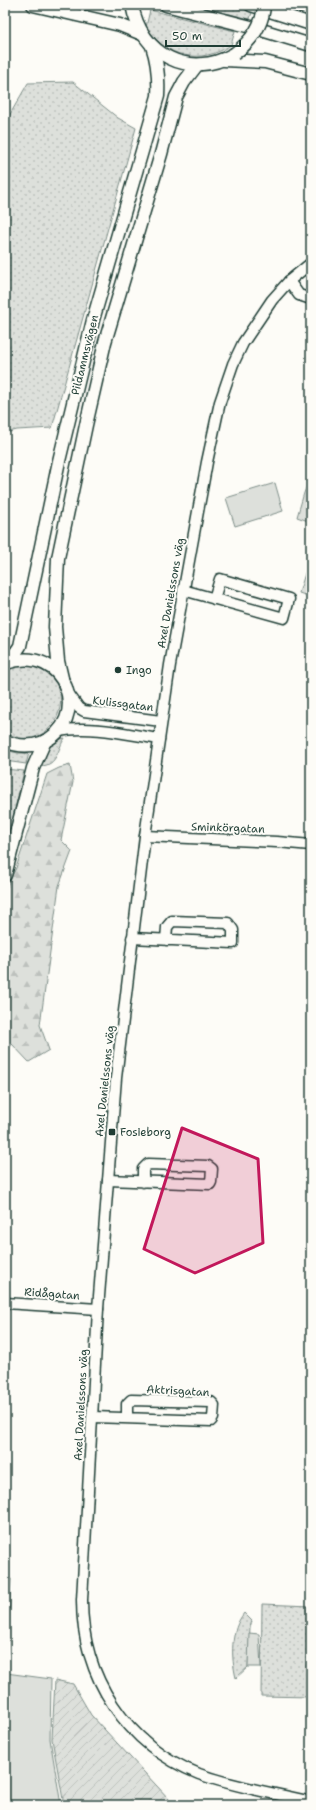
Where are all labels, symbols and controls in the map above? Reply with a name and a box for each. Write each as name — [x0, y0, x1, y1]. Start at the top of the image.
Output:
scale bar — [166, 22, 240, 48]
text: 50 m — [172, 28, 202, 44]
street label: Pildammsvägen — [68, 313, 102, 397]
street label: Axel Danielssons väg — [154, 536, 188, 649]
place label: Ingo — [126, 663, 152, 678]
marker: Ingo — [113, 665, 123, 675]
street label: Kulissgatan — [92, 693, 154, 715]
street label: Sminkörgatan — [191, 819, 265, 837]
street label: Axel Danielssons väg — [92, 1024, 118, 1137]
place label: Fosieborg — [120, 1125, 171, 1140]
marker: Fosieborg — [107, 1127, 117, 1137]
street label: Ridågatan — [24, 1285, 81, 1303]
street label: Axel Danielssons väg — [71, 1349, 91, 1461]
street label: Aktrisgatan — [146, 1382, 210, 1400]

